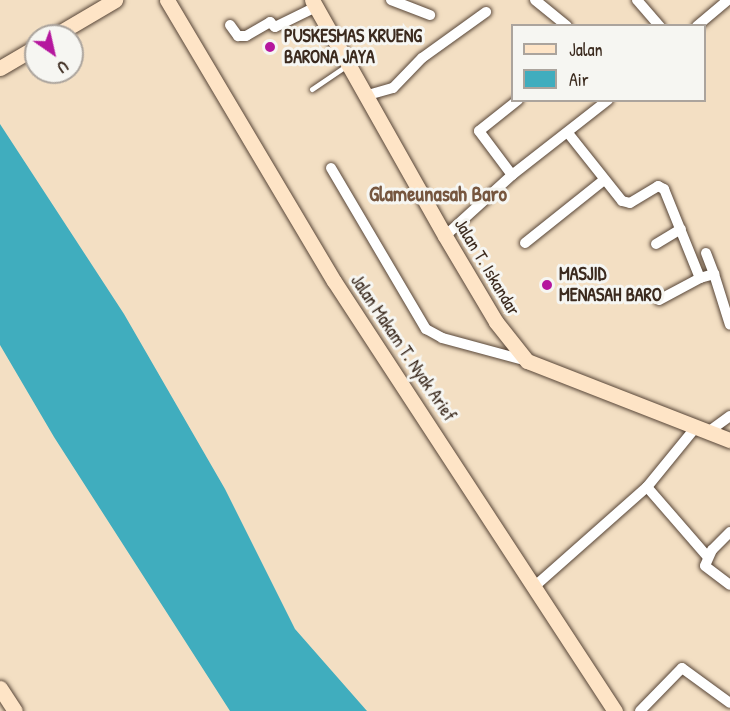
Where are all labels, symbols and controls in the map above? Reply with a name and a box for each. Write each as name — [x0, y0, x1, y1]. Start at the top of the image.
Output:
north arrow — [24, 24, 84, 84]
legend — [511, 24, 706, 102]
place label: PUSKESMAS KRUENG BARONA JAYA — [284, 26, 422, 68]
text: Jalan — [569, 37, 603, 62]
marker: PUSKESMAS KRUENG BARONA JAYA — [261, 38, 279, 56]
text: U — [53, 56, 73, 79]
text: Air — [569, 67, 589, 92]
district label: Glameunasah Baro — [369, 181, 507, 207]
street label: Jalan T. Iskandar — [450, 215, 524, 319]
place label: MASJID MENASAH BARO — [559, 264, 662, 306]
street label: Jalan Makam T. Nyak Arief — [346, 271, 460, 425]
marker: MASJID MENASAH BARO — [540, 278, 554, 292]

